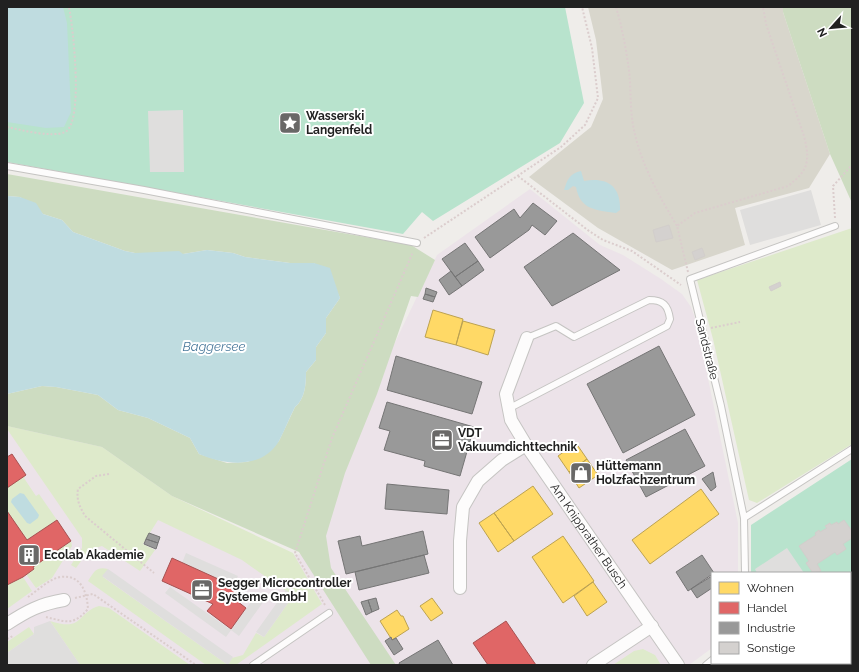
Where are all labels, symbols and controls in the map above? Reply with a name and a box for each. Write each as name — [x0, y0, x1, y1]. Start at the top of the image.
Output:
north arrow — [811, 8, 851, 48]
text: N — [815, 26, 830, 39]
place label: Wasserski Langenfeld — [306, 109, 373, 137]
place icon: Wasserski Langenfeld — [277, 110, 303, 136]
street label: Sandstraße — [693, 317, 721, 381]
water label: Baggersee — [183, 339, 245, 354]
place label: VDT Vakuumdichttechnik — [458, 426, 577, 454]
office icon: VDT Vakuumdichttechnik — [429, 427, 455, 453]
place label: Hüttemann Holzfachzentrum — [596, 459, 695, 487]
shop icon: Hüttemann Holzfachzentrum — [568, 460, 594, 486]
street label: Am Knipprather Busch — [548, 481, 630, 591]
building icon: Ecolab Akademie — [16, 542, 42, 568]
place label: Ecolab Akademie — [44, 548, 144, 562]
legend — [711, 572, 851, 664]
place label: Segger Microcontroller Systeme GmbH — [218, 576, 352, 604]
office icon: Segger Microcontroller Systeme GmbH — [189, 577, 215, 603]
text: Wohnen — [747, 581, 794, 595]
text: Handel — [747, 601, 788, 615]
text: Industrie — [747, 621, 795, 635]
text: Sonstige — [747, 641, 795, 655]

